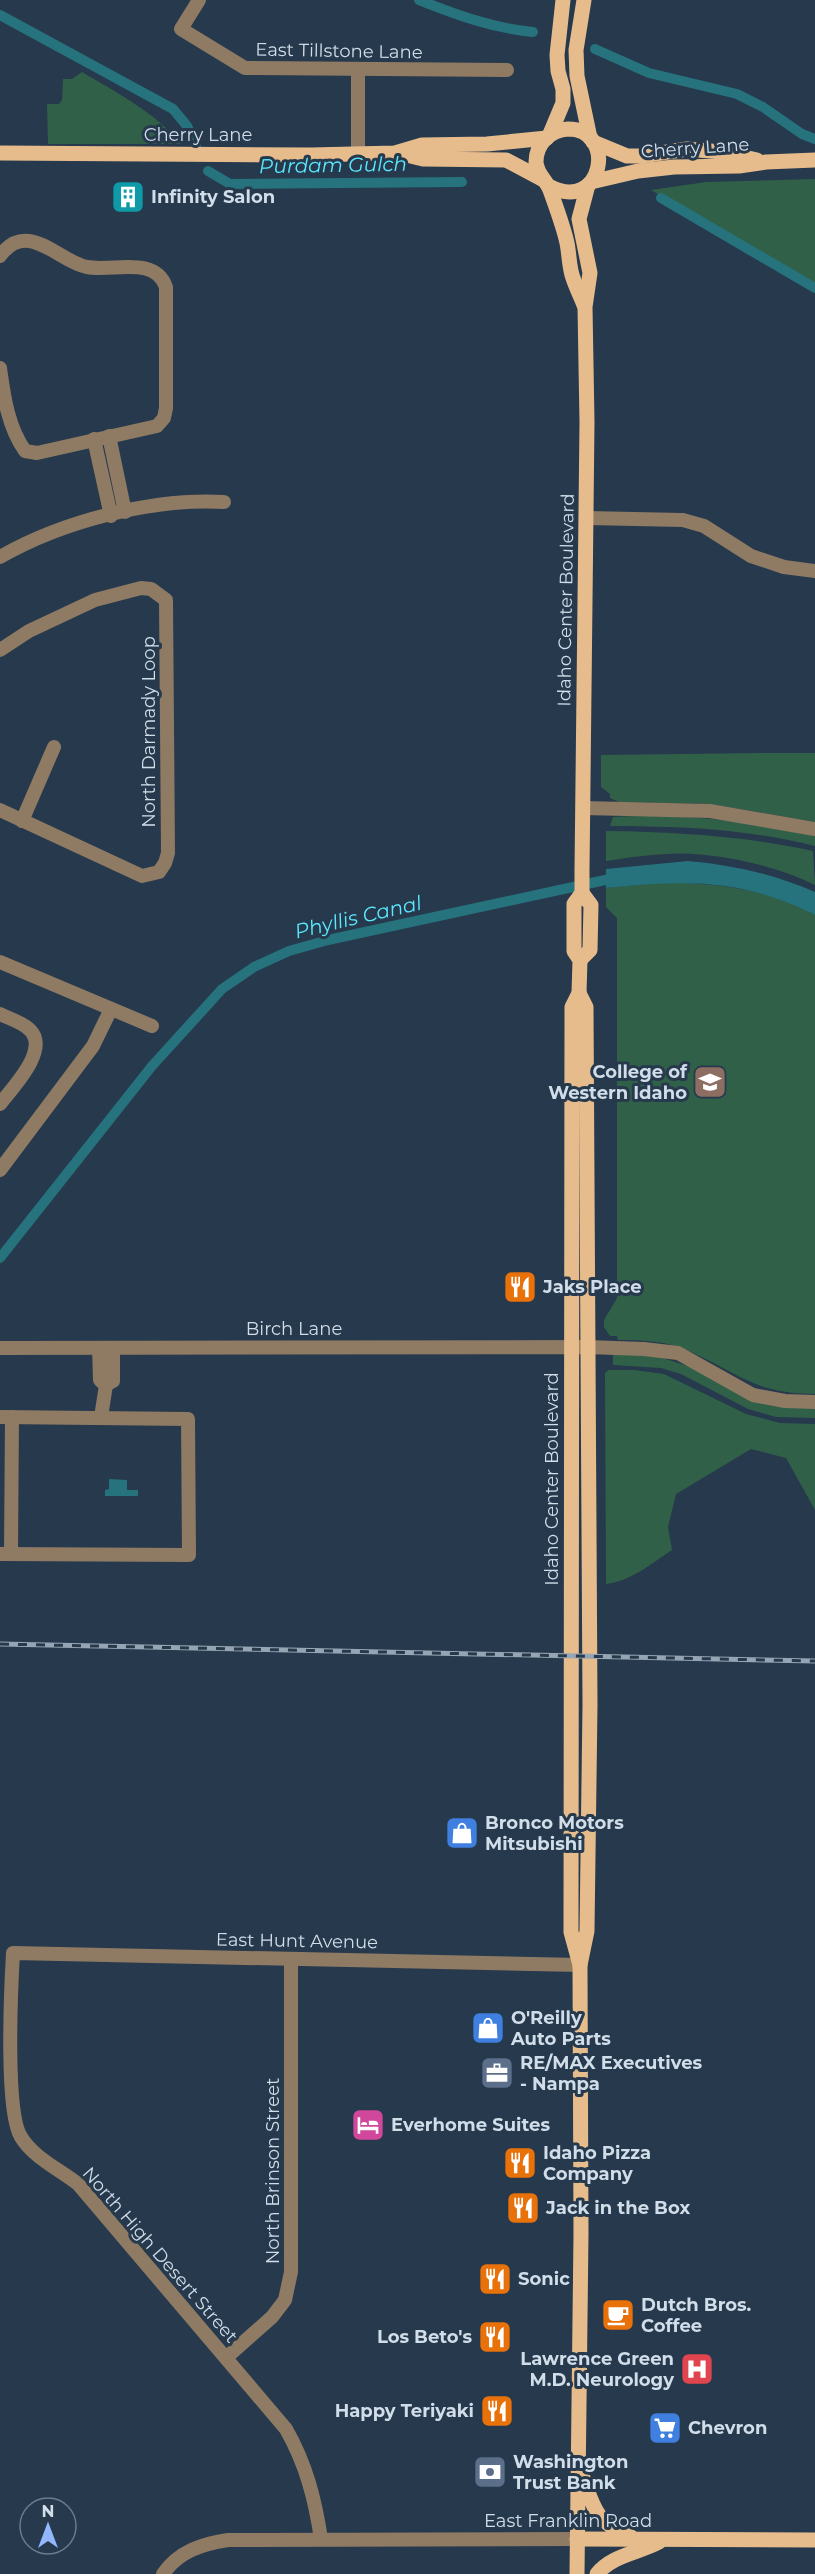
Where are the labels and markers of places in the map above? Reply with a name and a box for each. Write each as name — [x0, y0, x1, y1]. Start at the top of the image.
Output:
building icon: Infinity Salon — [110, 179, 146, 215]
place label: Infinity Salon — [151, 186, 275, 208]
place label: College of Western Idaho — [548, 1061, 688, 1104]
school or university icon: College of Western Idaho — [692, 1064, 728, 1100]
restaurant icon: Jaks Place — [502, 1269, 538, 1305]
place label: Jaks Place — [542, 1276, 642, 1298]
place label: Bronco Motors Mitsubishi — [485, 1812, 624, 1855]
shop icon: Bronco Motors Mitsubishi — [444, 1815, 480, 1851]
place label: O'Reilly Auto Parts — [510, 2007, 611, 2050]
shop icon: O'Reilly Auto Parts — [470, 2010, 506, 2046]
place label: RE/MAX Executives - Nampa — [520, 2052, 702, 2095]
office icon: RE/MAX Executives - Nampa — [479, 2055, 515, 2091]
hotel icon: Everhome Suites — [350, 2107, 386, 2143]
place label: Everhome Suites — [391, 2114, 550, 2136]
place label: Idaho Pizza Company — [543, 2142, 651, 2185]
restaurant icon: Idaho Pizza Company — [502, 2145, 538, 2181]
restaurant icon: Jack in the Box — [505, 2190, 541, 2226]
place label: Jack in the Box — [545, 2197, 690, 2219]
restaurant icon: Sonic — [477, 2261, 513, 2297]
place label: Sonic — [518, 2268, 570, 2290]
place label: Dutch Bros. Coffee — [641, 2294, 752, 2337]
cafe icon: Dutch Bros. Coffee — [600, 2297, 636, 2333]
restaurant icon: Los Beto's — [477, 2319, 513, 2355]
place label: Los Beto's — [377, 2326, 472, 2348]
place label: Lawrence Green M.D. Neurology — [520, 2348, 674, 2391]
hospital icon: Lawrence Green M.D. Neurology — [679, 2351, 715, 2387]
restaurant icon: Happy Teriyaki — [479, 2393, 515, 2429]
place label: Happy Teriyaki — [335, 2400, 474, 2422]
supermarket icon: Chevron — [647, 2410, 683, 2446]
place label: Chevron — [688, 2417, 767, 2439]
place label: Washington Trust Bank — [513, 2451, 628, 2494]
bank icon: Washington Trust Bank — [472, 2454, 508, 2490]

